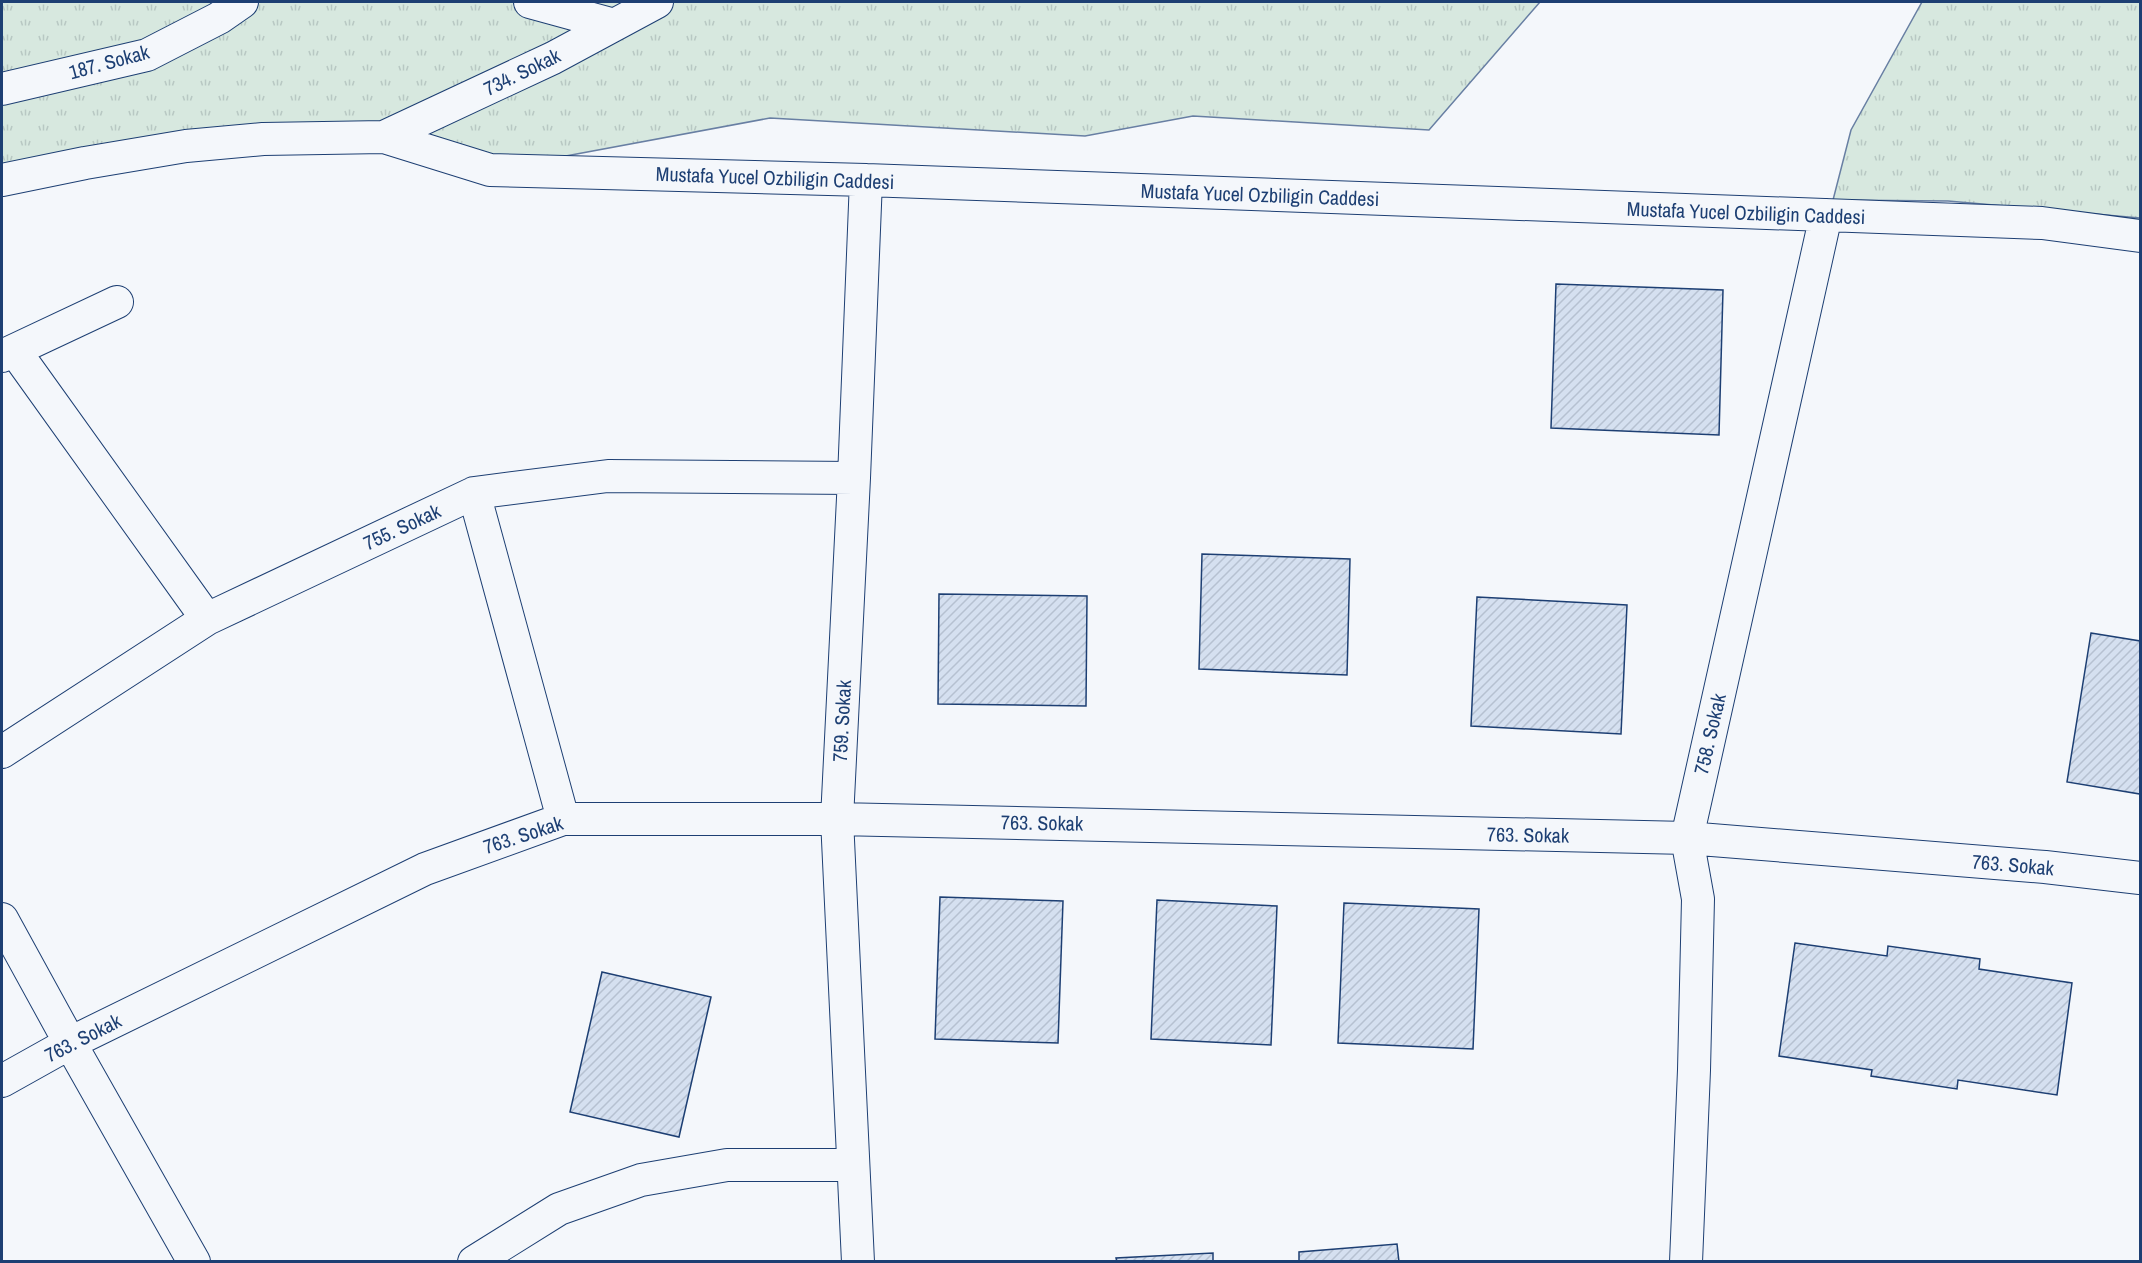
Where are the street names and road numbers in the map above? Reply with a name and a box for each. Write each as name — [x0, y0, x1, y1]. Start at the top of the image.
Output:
street label: 187. Sokak — [66, 38, 153, 85]
street label: 734. Sokak — [479, 41, 565, 102]
street label: Mustafa Yucel Ozbiligin Caddesi — [655, 160, 895, 195]
street label: Mustafa Yucel Ozbiligin Caddesi — [1140, 177, 1380, 212]
street label: Mustafa Yucel Ozbiligin Caddesi — [1626, 195, 1866, 230]
street label: 755. Sokak — [359, 497, 445, 556]
street label: 759. Sokak — [826, 678, 857, 763]
street label: 758. Sokak — [1687, 690, 1732, 777]
street label: 763. Sokak — [1001, 808, 1084, 837]
street label: 763. Sokak — [480, 809, 567, 860]
street label: 763. Sokak — [1487, 820, 1570, 849]
street label: 763. Sokak — [1971, 847, 2056, 882]
street label: 763. Sokak — [40, 1007, 126, 1068]

